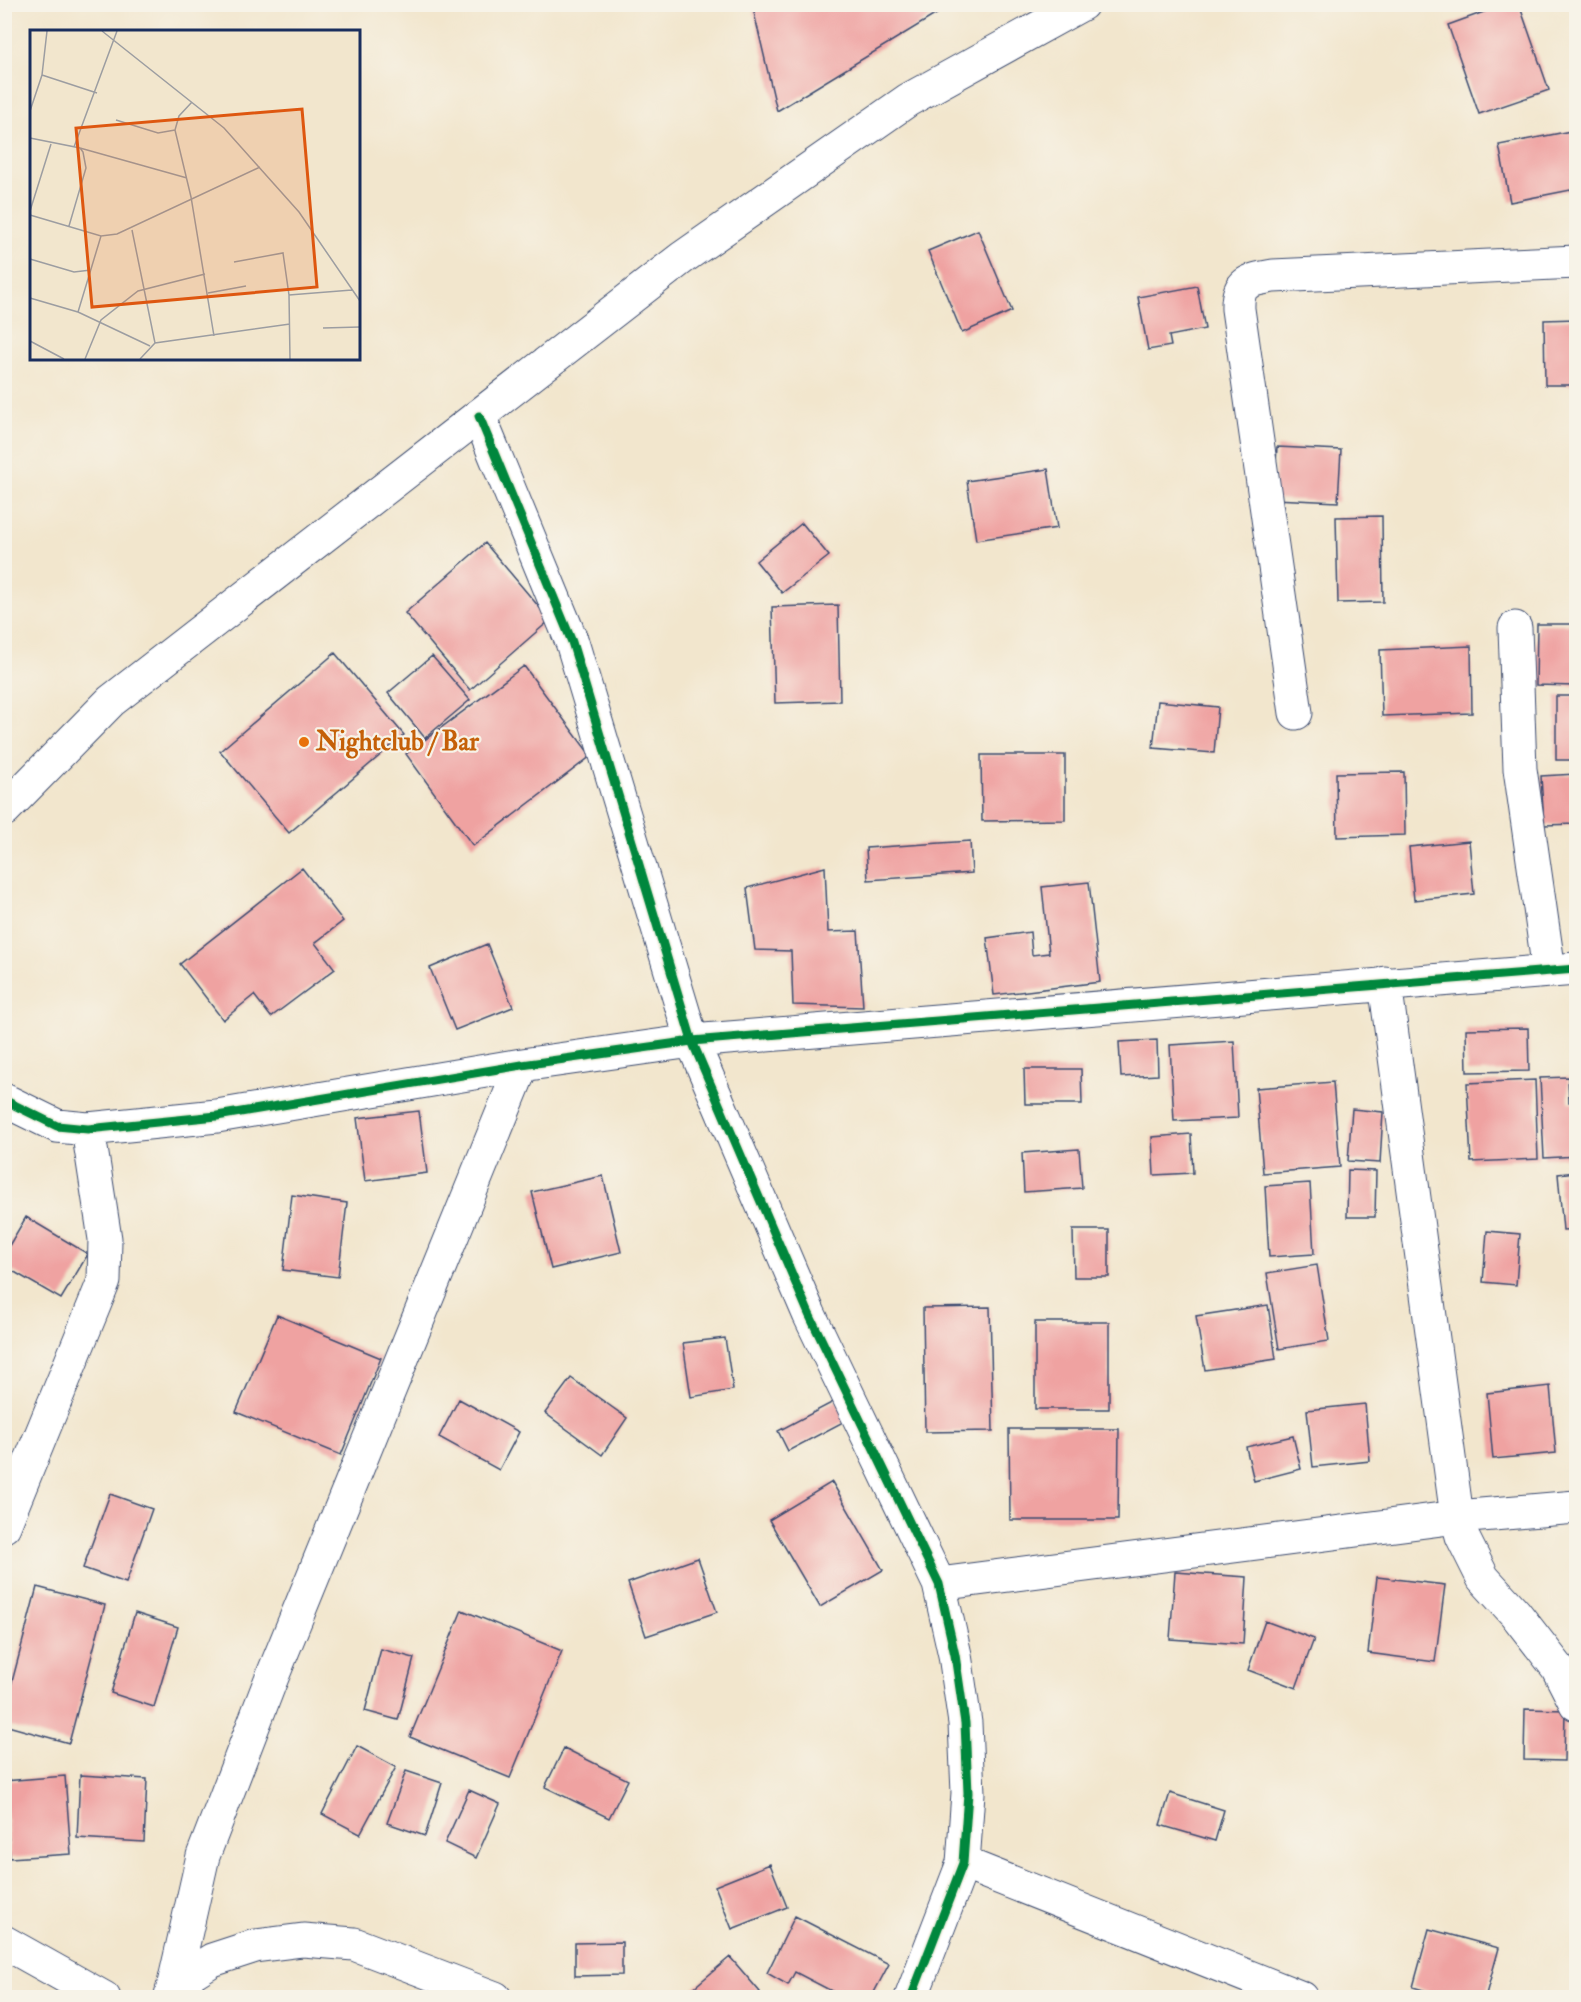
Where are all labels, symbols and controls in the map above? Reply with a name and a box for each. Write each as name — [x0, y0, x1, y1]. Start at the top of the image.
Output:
inset map — [30, 30, 360, 360]
place label: Nightclub / Bar — [315, 726, 479, 759]
marker: Nightclub / Bar — [297, 735, 311, 749]

